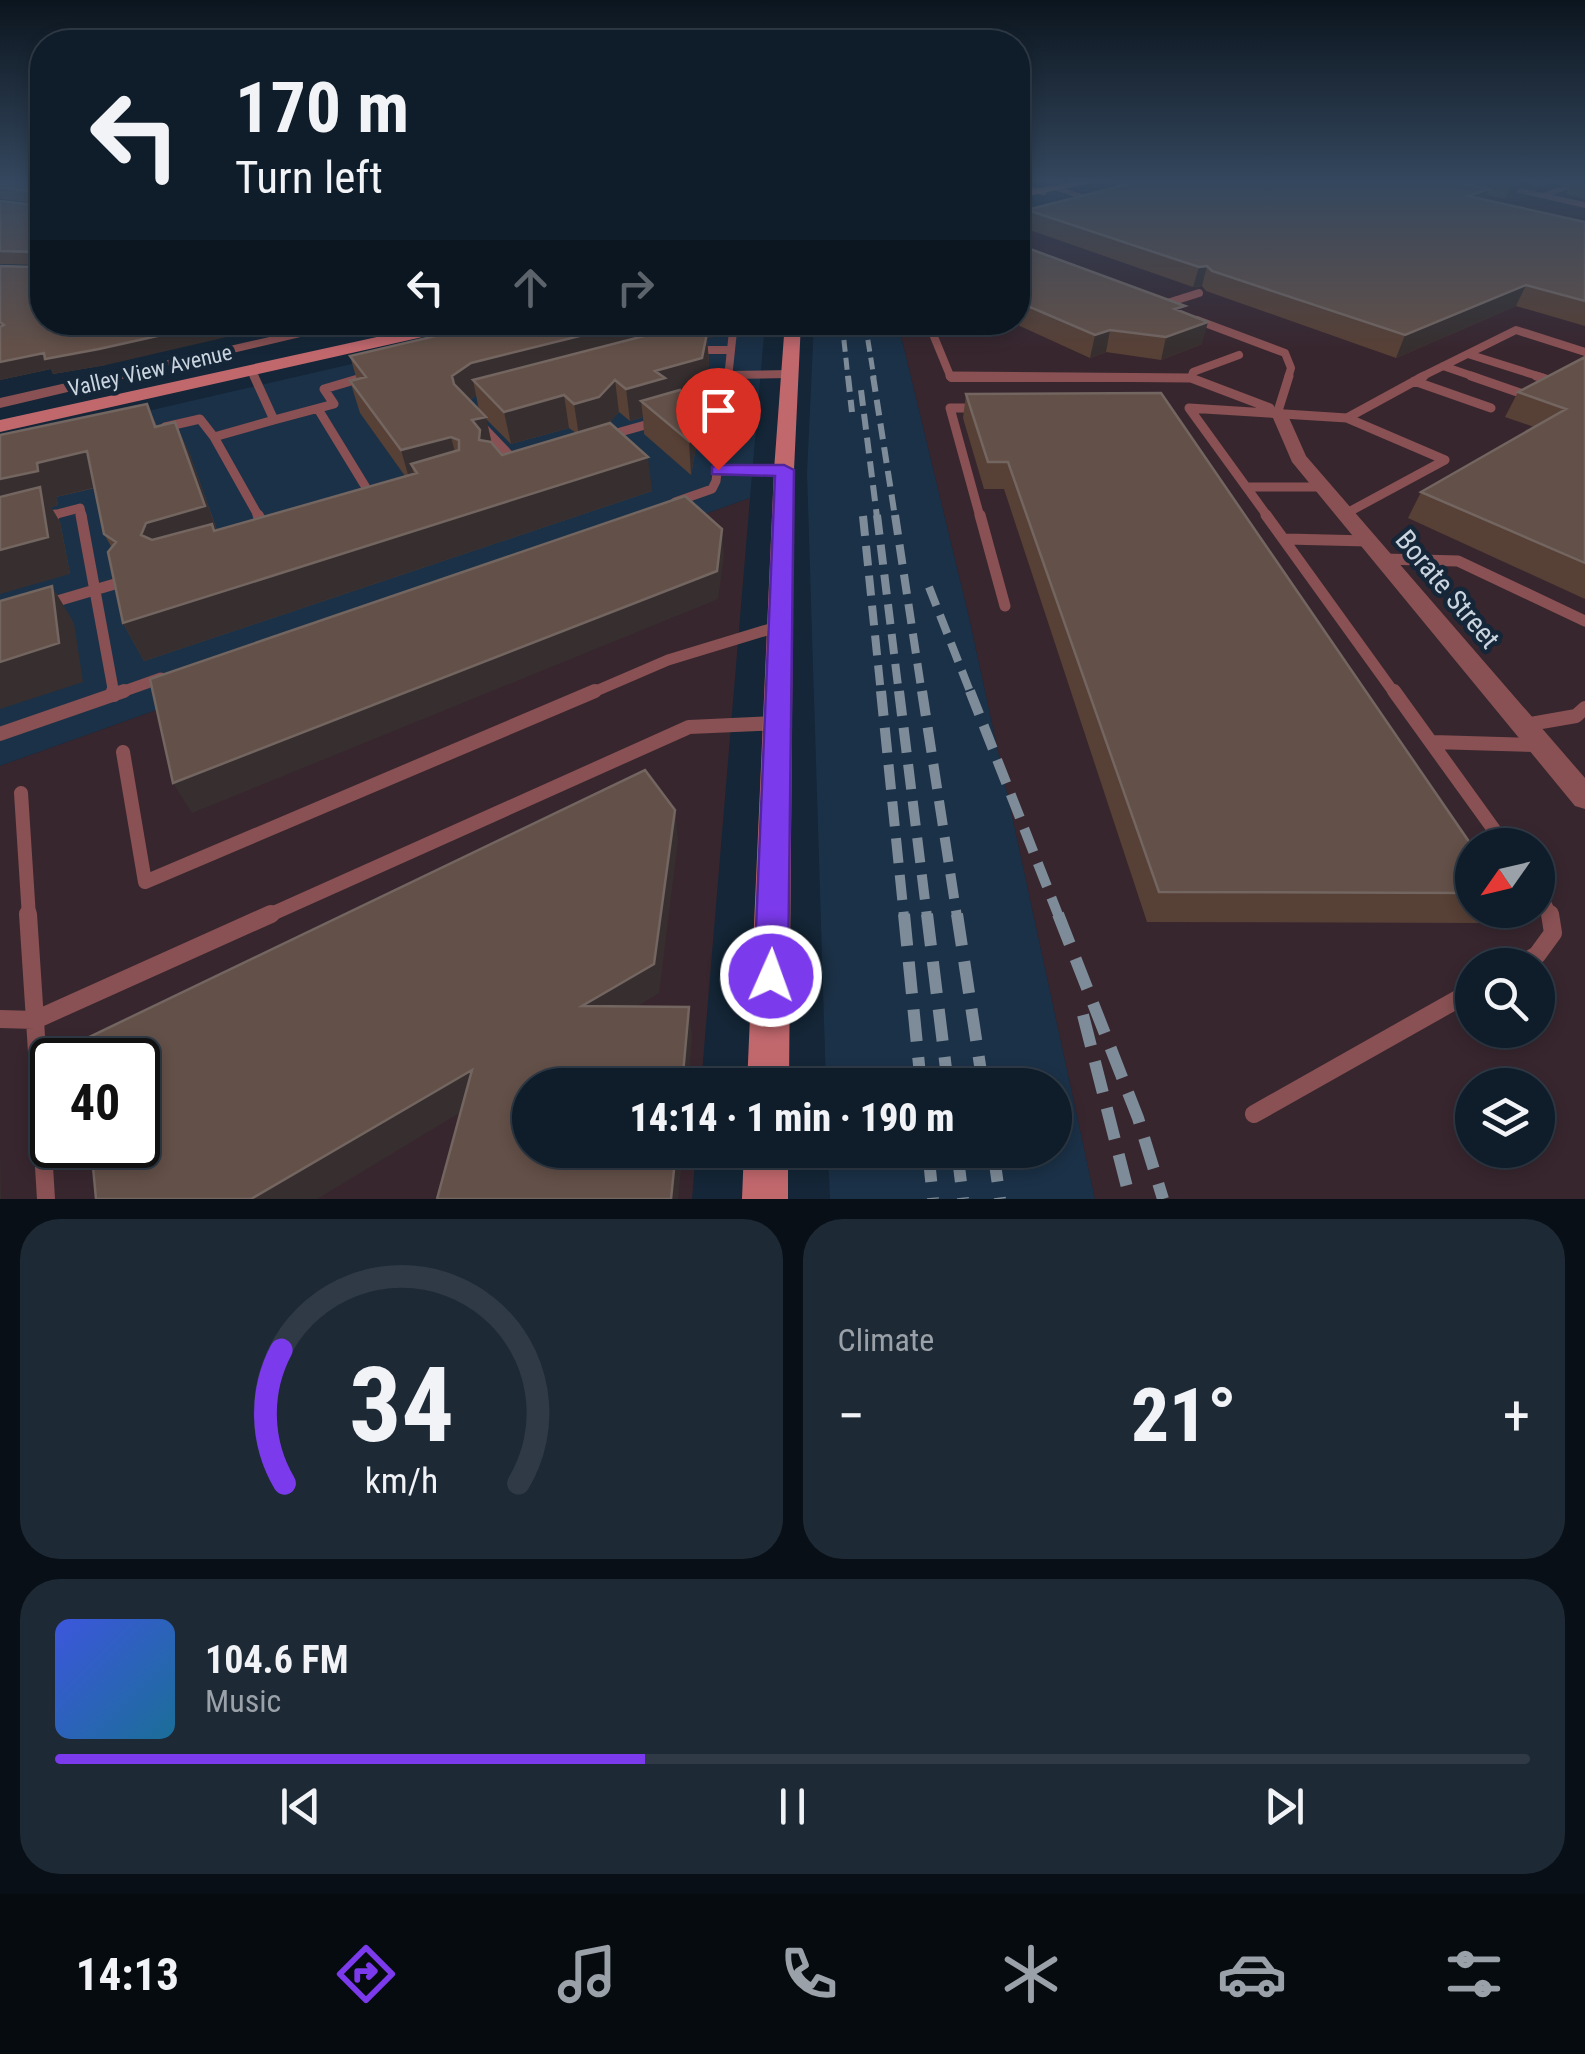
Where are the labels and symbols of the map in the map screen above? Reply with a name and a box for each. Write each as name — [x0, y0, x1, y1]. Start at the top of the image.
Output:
street label: Valley View Avenue — [66, 339, 234, 401]
pin — [676, 368, 761, 471]
street label: Borate Street — [1389, 523, 1507, 655]
north arrow — [1455, 828, 1555, 928]
position arrow — [719, 924, 823, 1028]
speed limit sign: 40 — [30, 1038, 160, 1168]

